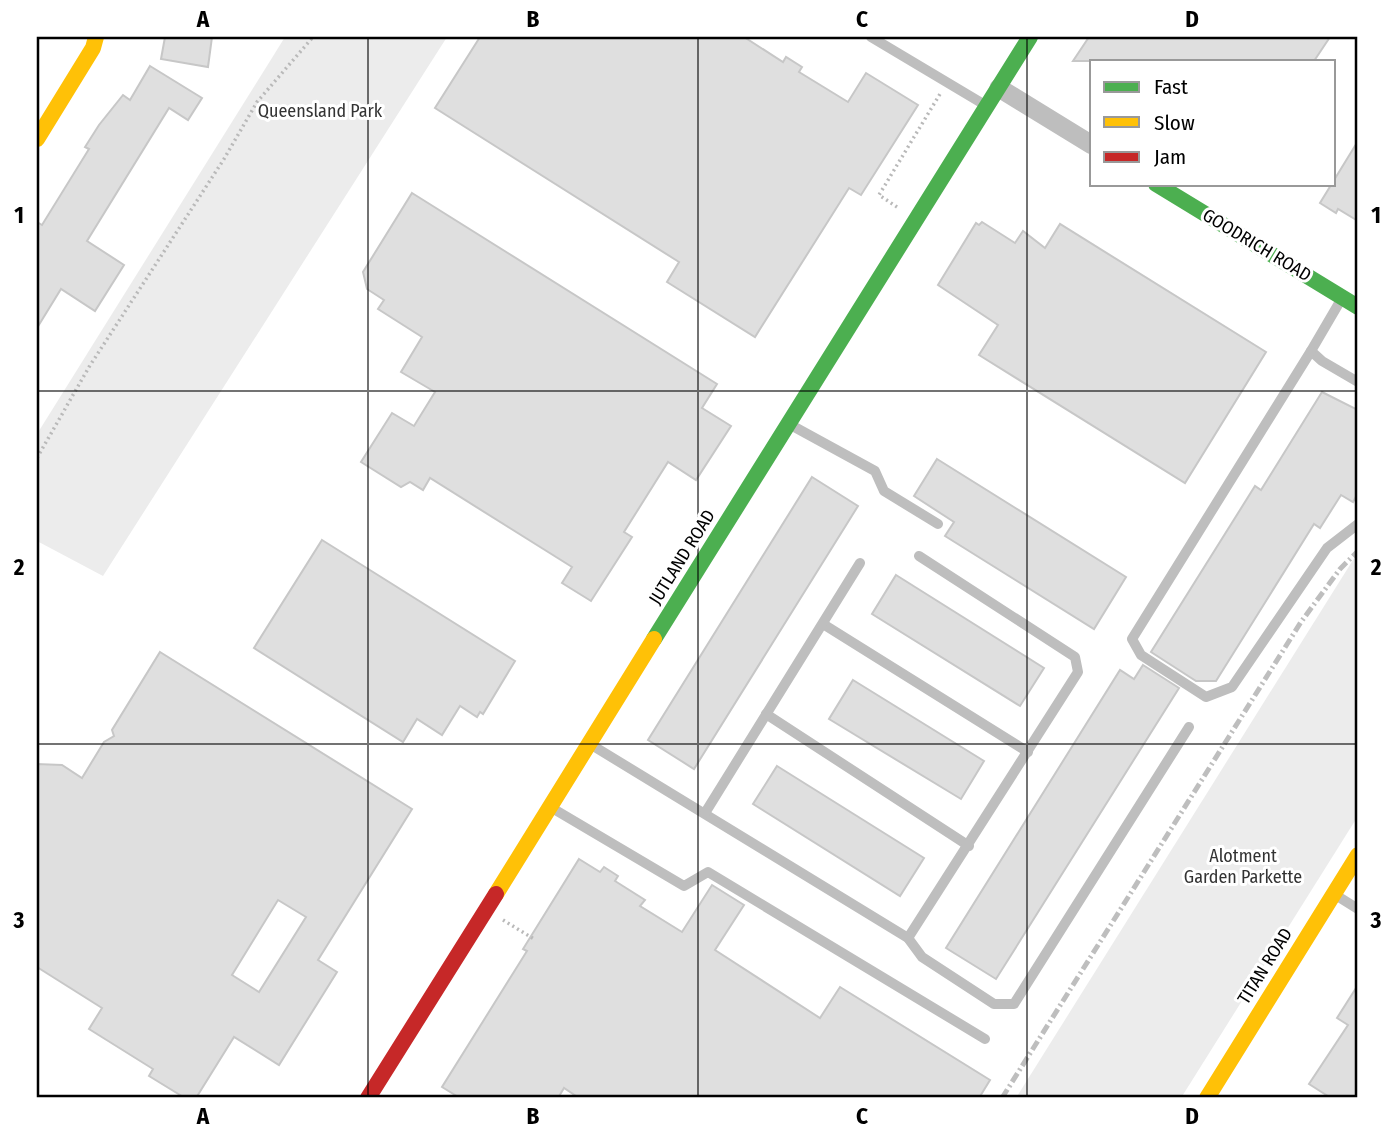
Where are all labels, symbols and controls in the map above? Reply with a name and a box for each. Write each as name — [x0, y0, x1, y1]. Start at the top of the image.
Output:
text: A — [196, 5, 210, 33]
text: B — [527, 5, 540, 33]
text: C — [856, 5, 868, 33]
text: D — [1185, 5, 1199, 33]
legend — [1090, 60, 1336, 186]
text: Fast — [1154, 74, 1188, 100]
park label: Queensland Park — [258, 100, 383, 122]
text: Slow — [1154, 110, 1195, 136]
text: Jam — [1154, 144, 1186, 170]
text: 1 — [14, 201, 24, 229]
text: 1 — [1371, 201, 1381, 229]
street label: GOODRICH ROAD — [1199, 204, 1315, 286]
street label: JUTLAND ROAD — [644, 506, 720, 608]
text: 2 — [13, 553, 25, 581]
text: 2 — [1370, 553, 1382, 581]
park label: Alotment Garden Parkette — [1184, 845, 1302, 888]
text: 3 — [13, 906, 25, 934]
text: 3 — [1370, 906, 1382, 934]
street label: TITAN ROAD — [1233, 924, 1297, 1008]
text: A — [196, 1102, 210, 1130]
text: B — [527, 1102, 540, 1130]
text: C — [856, 1102, 868, 1130]
text: D — [1185, 1102, 1199, 1130]

